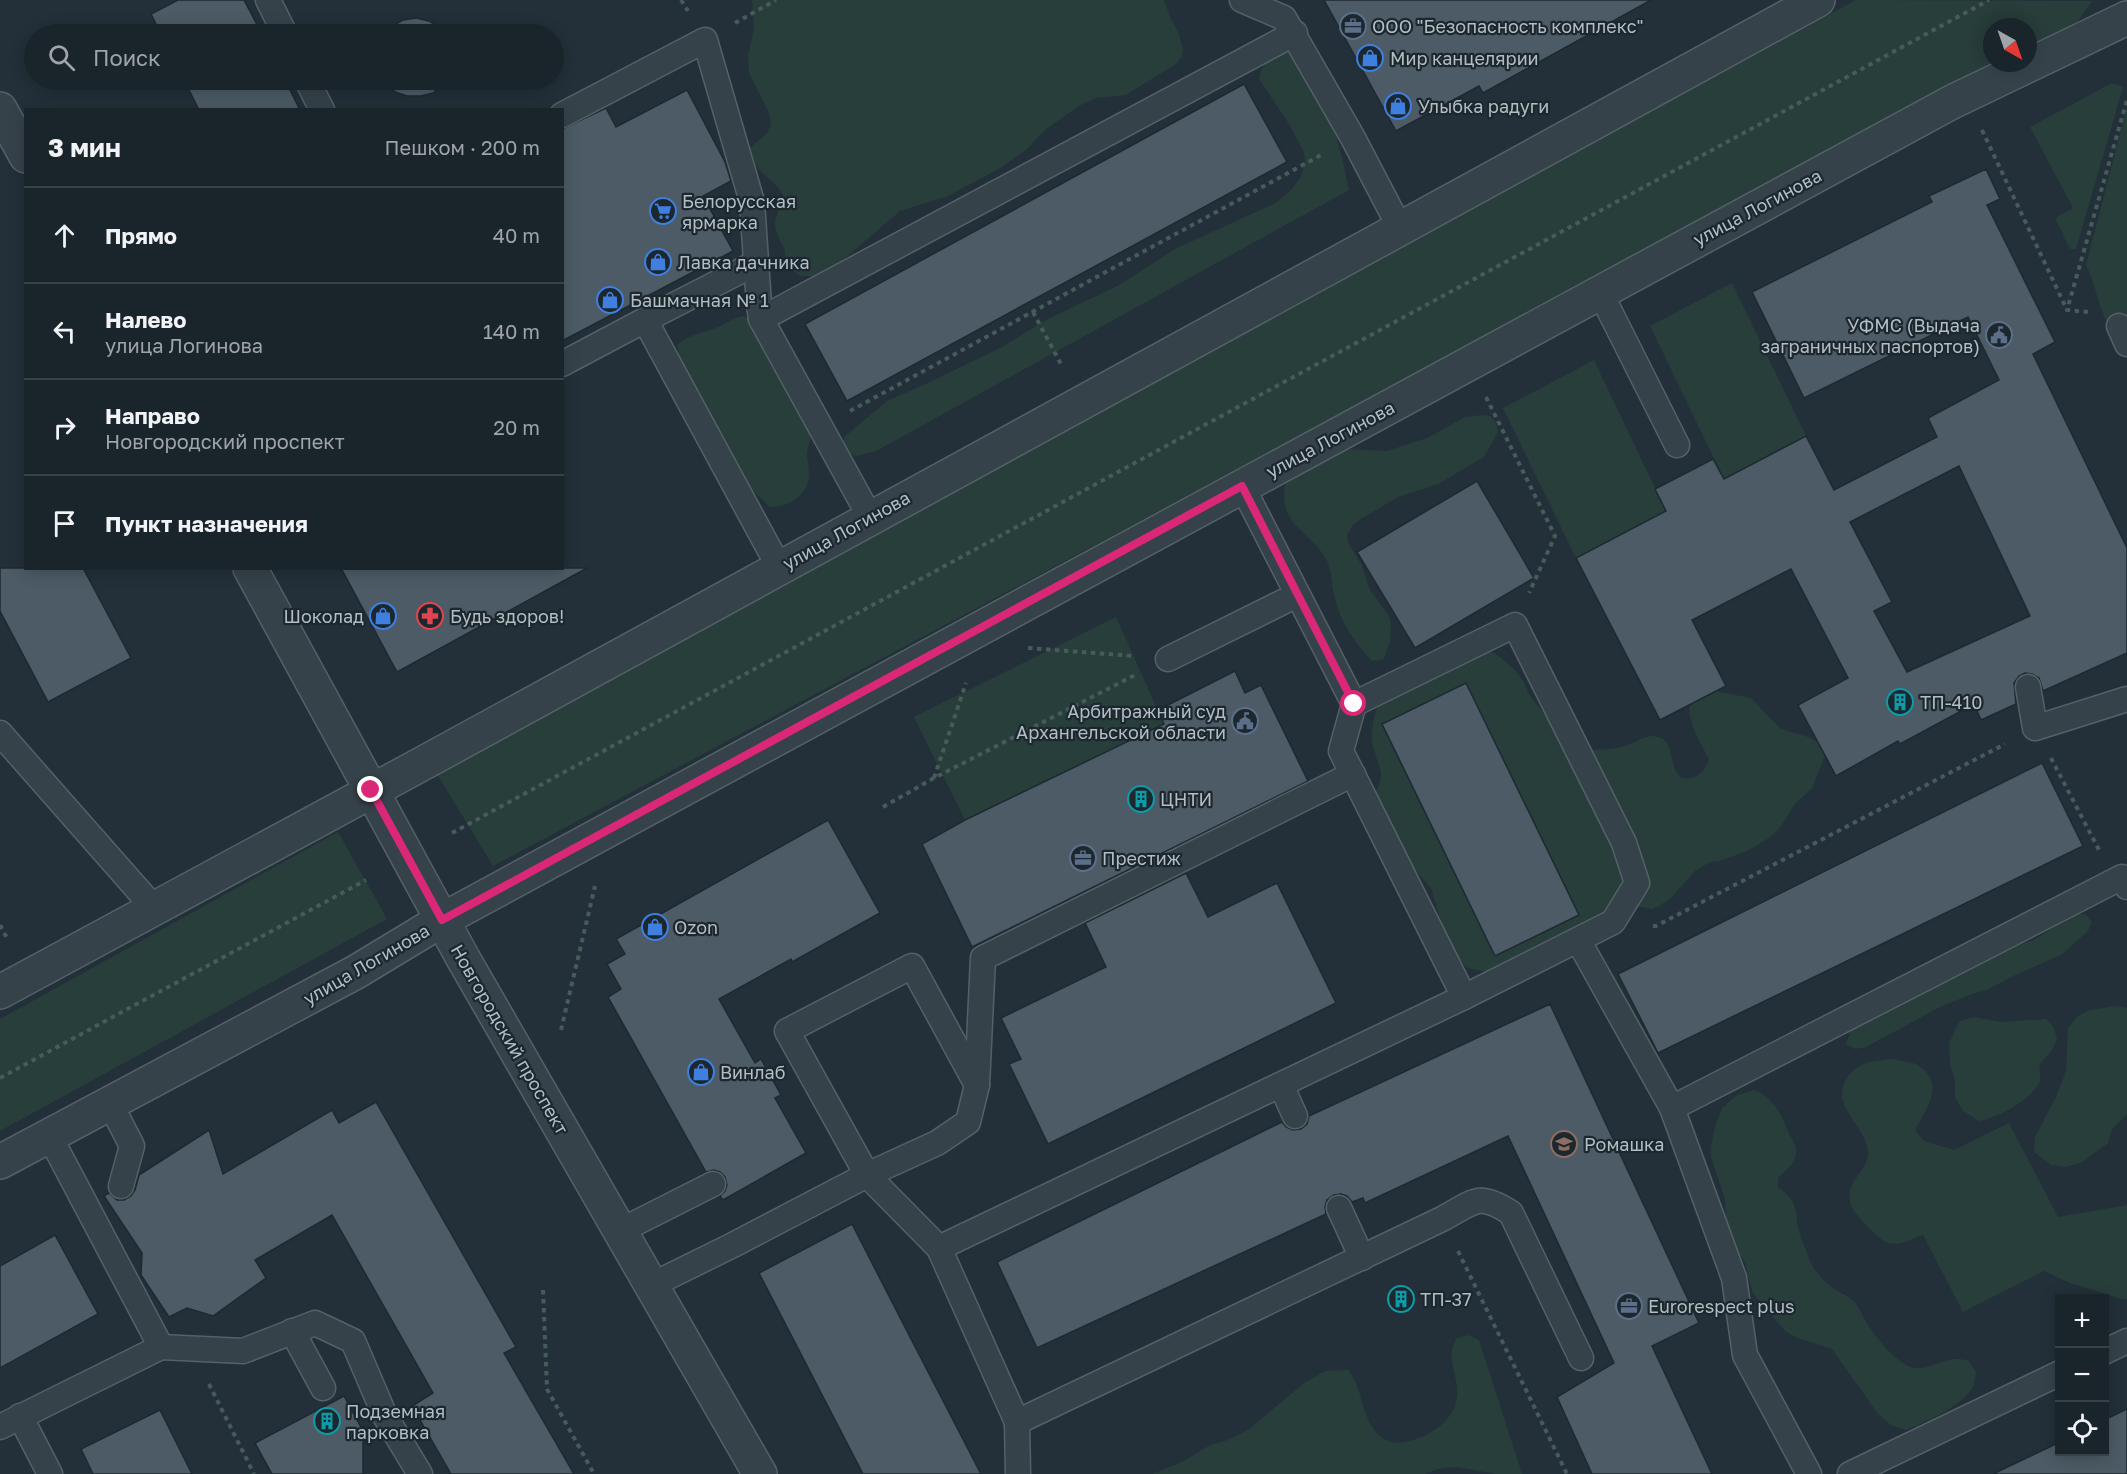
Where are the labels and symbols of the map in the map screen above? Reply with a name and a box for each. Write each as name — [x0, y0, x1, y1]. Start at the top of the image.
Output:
office icon: ООО "Безопасность комплекс" — [1338, 11, 1368, 41]
place label: ООО "Безопасность комплекс" — [1372, 15, 1643, 37]
north arrow — [1983, 18, 2037, 72]
shop icon: Мир канцелярии — [1355, 43, 1385, 73]
place label: Мир канцелярии — [1390, 47, 1539, 69]
shop icon: Улыбка радуги — [1383, 91, 1413, 121]
place label: Улыбка радуги — [1418, 95, 1549, 117]
street label: улица Логинова — [1689, 164, 1825, 250]
place label: Белорусская ярмарка — [682, 190, 796, 233]
supermarket icon: Белорусская ярмарка — [648, 196, 678, 226]
shop icon: Лавка дачника — [643, 247, 673, 277]
place label: Лавка дачника — [678, 251, 810, 273]
shop icon: Башмачная № 1 — [595, 285, 625, 315]
place label: Башмачная № 1 — [630, 289, 769, 311]
place label: УФМС (Выдача заграничных паспортов) — [1761, 314, 1980, 357]
public building icon: УФМС (Выдача заграничных паспортов) — [1984, 320, 2014, 350]
street label: улица Логинова — [1262, 396, 1398, 482]
street label: улица Логинова — [778, 486, 914, 574]
shop icon: Шоколад — [368, 601, 398, 631]
pharmacy icon: Будь здоров! — [415, 601, 445, 631]
place label: Шоколад — [284, 605, 364, 627]
place label: Будь здоров! — [450, 605, 564, 627]
building icon: ТП-410 — [1885, 687, 1915, 717]
route start — [1340, 690, 1366, 716]
place label: ТП-410 — [1920, 691, 1982, 713]
place label: Арбитражный суд Архангельской области — [1016, 700, 1226, 743]
public building icon: Арбитражный суд Архангельской области — [1230, 706, 1260, 736]
route end — [357, 776, 383, 802]
building icon: ЦНТИ — [1126, 784, 1156, 814]
place label: ЦНТИ — [1160, 788, 1212, 810]
office icon: Престиж — [1068, 843, 1098, 873]
place label: Престиж — [1102, 847, 1181, 869]
shop icon: Ozon — [640, 912, 670, 942]
place label: Ozon — [674, 916, 718, 938]
street label: улица Логинова — [299, 919, 433, 1009]
street label: Новгородский проспект — [447, 940, 574, 1138]
shop icon: Винлаб — [686, 1057, 716, 1087]
place label: Винлаб — [720, 1061, 785, 1083]
school or university icon: Ромашка — [1549, 1129, 1579, 1159]
place label: Ромашка — [1584, 1133, 1664, 1155]
building icon: ТП-37 — [1386, 1284, 1416, 1314]
place label: ТП-37 — [1420, 1288, 1472, 1310]
office icon: Eurorespect plus — [1614, 1291, 1644, 1321]
place label: Eurorespect plus — [1648, 1295, 1795, 1317]
place label: Подземная парковка — [346, 1400, 445, 1443]
building icon: Подземная парковка — [312, 1406, 342, 1436]

